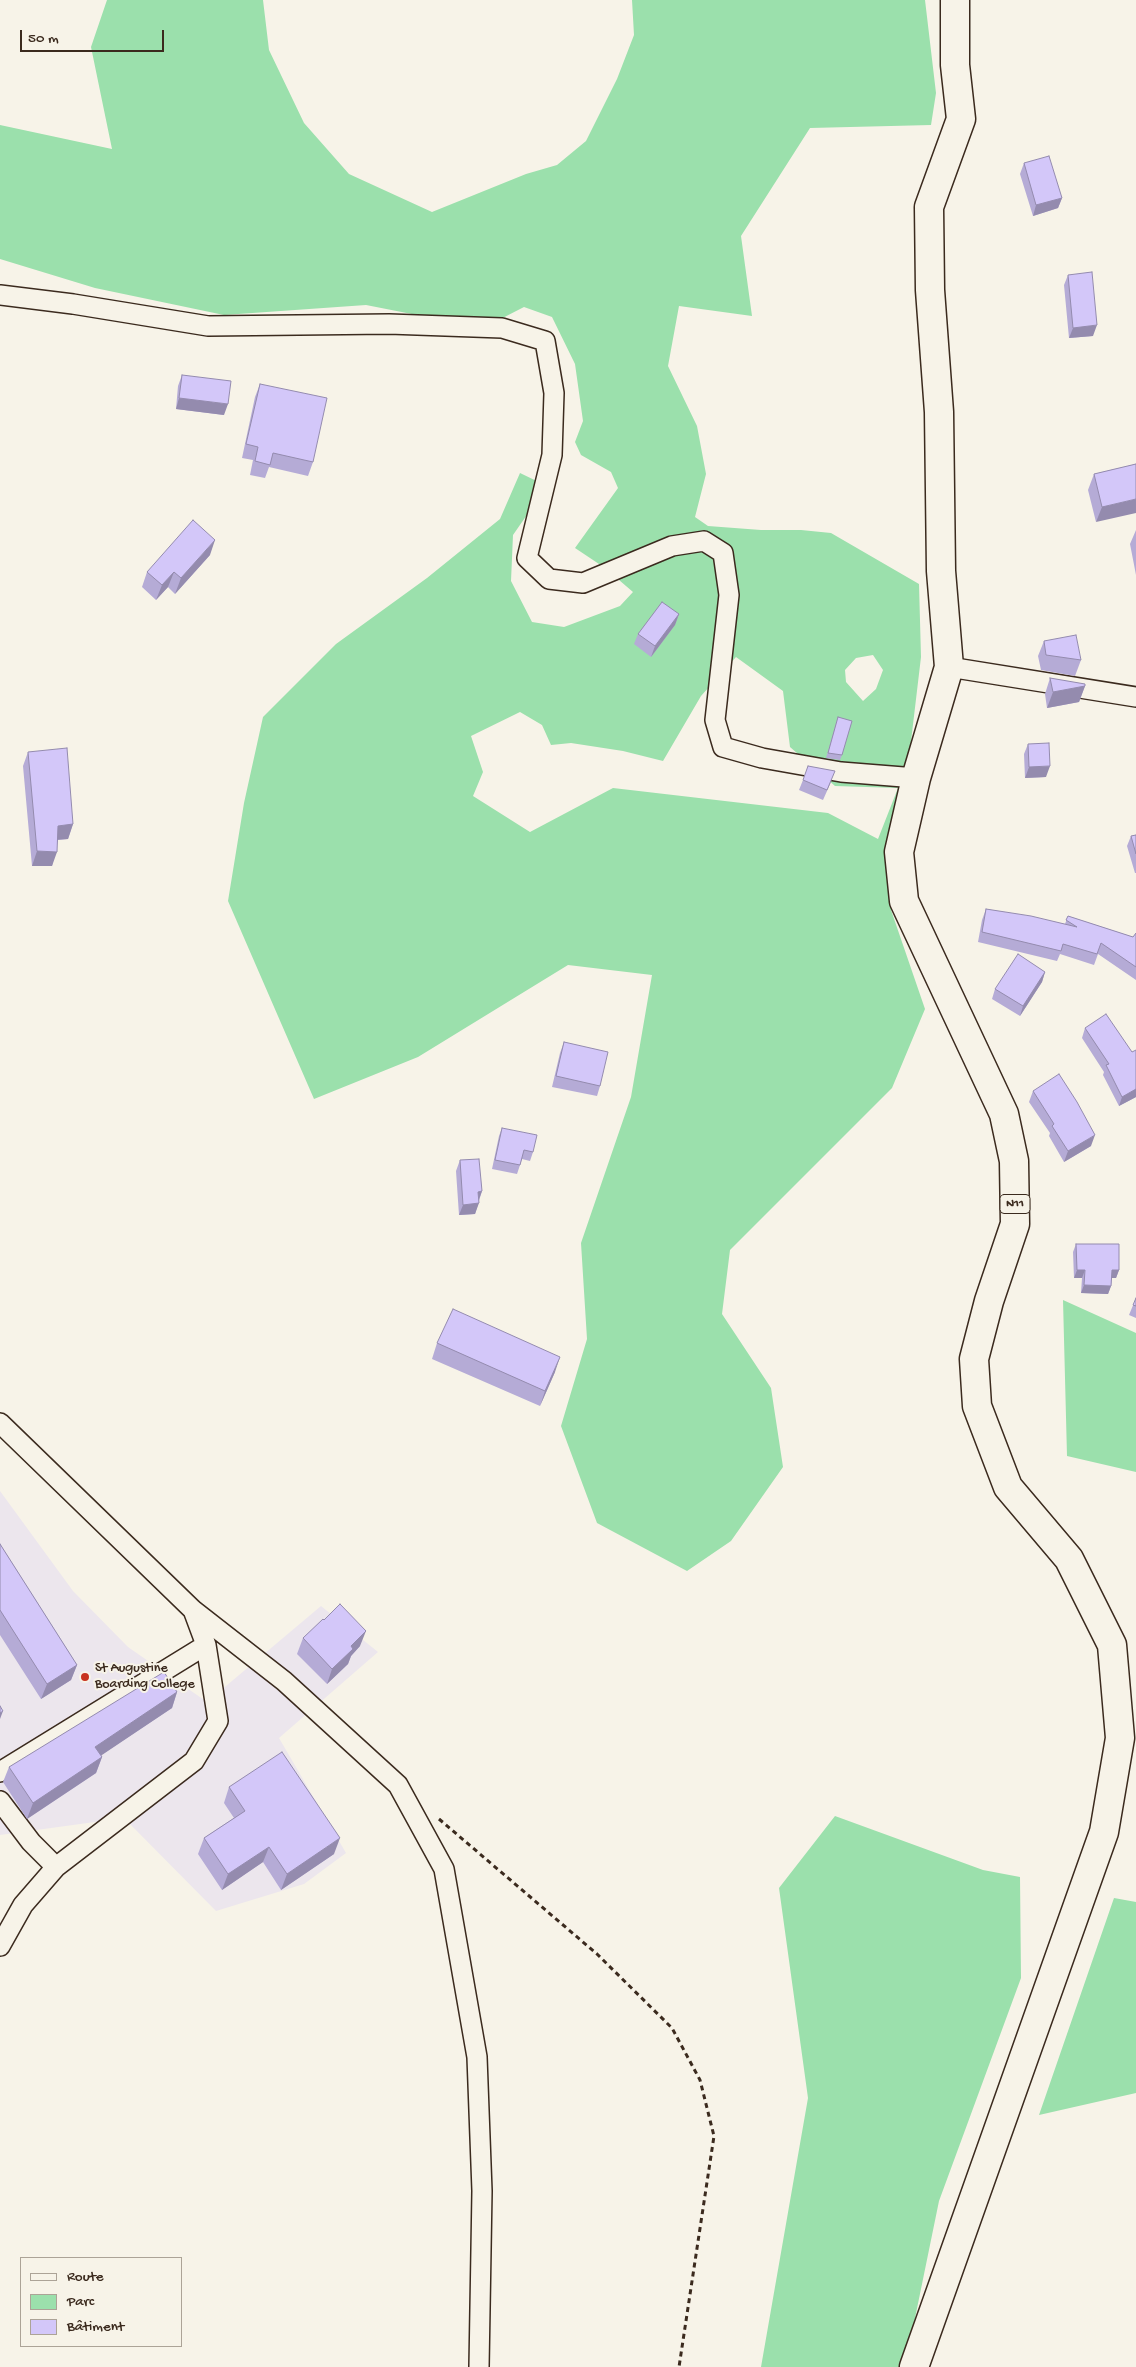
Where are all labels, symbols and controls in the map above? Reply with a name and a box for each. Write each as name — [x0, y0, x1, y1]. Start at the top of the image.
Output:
scale bar — [22, 20, 166, 52]
text: 50 m — [28, 30, 59, 48]
road number: N11 — [1000, 1194, 1030, 1214]
place label: St Augustine Boarding College — [95, 1661, 195, 1694]
marker: St Augustine Boarding College — [79, 1671, 91, 1683]
legend — [20, 2257, 182, 2347]
text: Route — [67, 2268, 104, 2286]
text: Parc — [67, 2293, 94, 2311]
text: Bâtiment — [67, 2318, 124, 2336]

